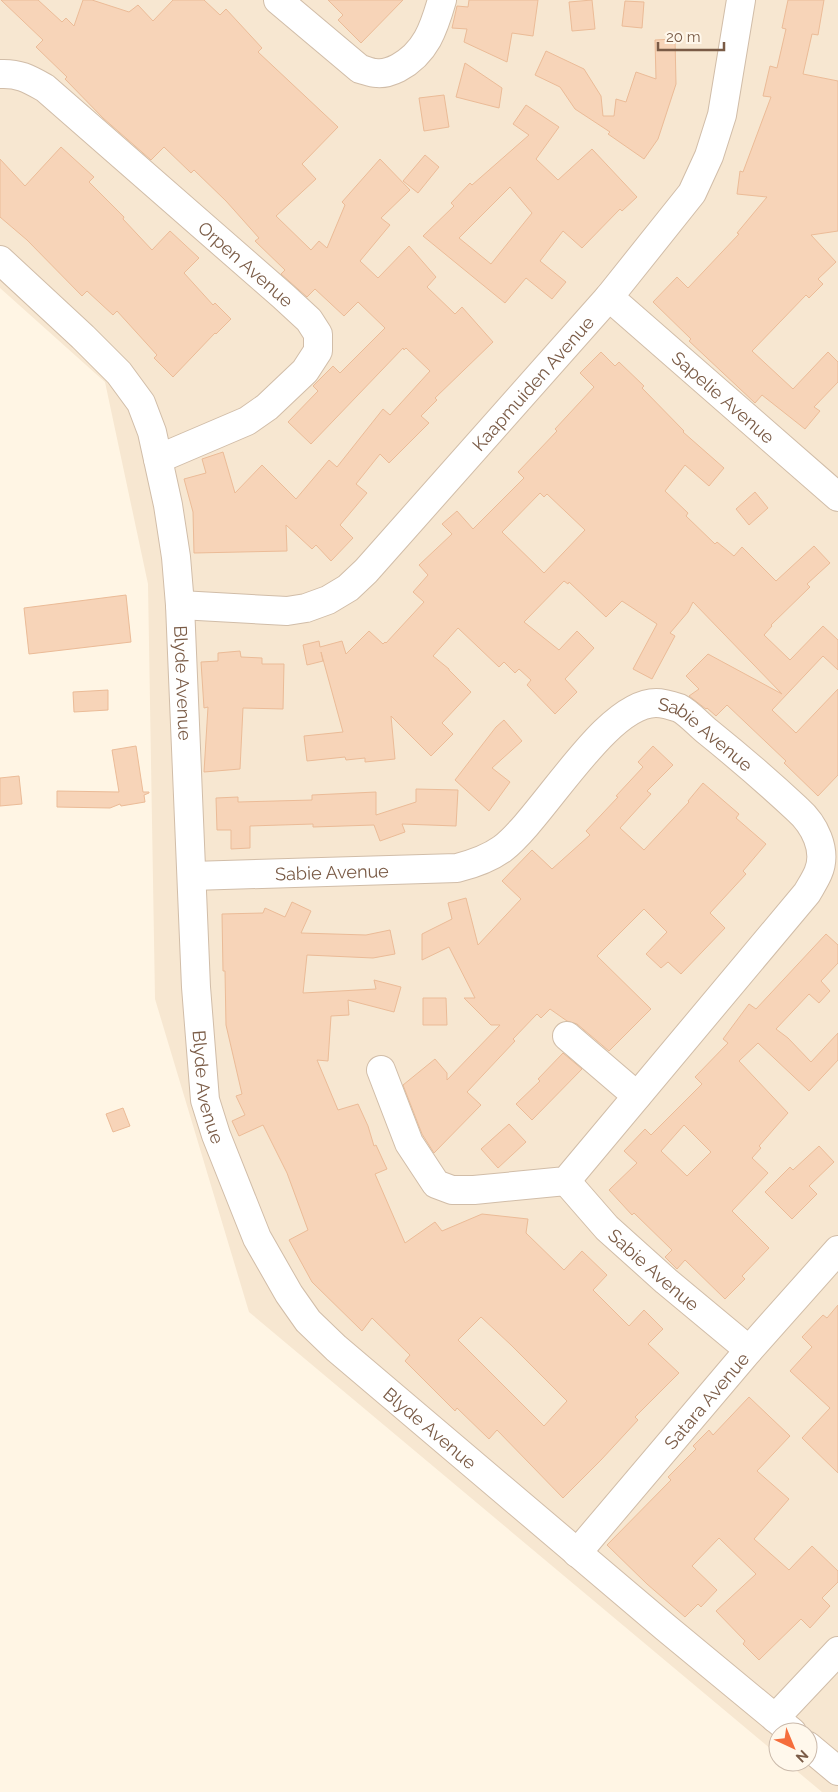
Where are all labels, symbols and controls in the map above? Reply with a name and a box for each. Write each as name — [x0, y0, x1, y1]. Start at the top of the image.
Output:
scale bar — [658, 20, 724, 52]
text: 20 m — [666, 28, 701, 46]
street label: Orpen Avenue — [194, 217, 298, 311]
street label: Kaapmuiden Avenue — [467, 311, 598, 455]
street label: Sapelie Avenue — [668, 347, 779, 448]
street label: Blyde Avenue — [170, 625, 196, 741]
street label: Sabie Avenue — [657, 693, 758, 776]
street label: Sabie Avenue — [275, 860, 389, 884]
street label: Blyde Avenue — [189, 1029, 229, 1147]
street label: Sabie Avenue — [604, 1224, 704, 1315]
street label: Satara Avenue — [660, 1348, 753, 1453]
street label: Blyde Avenue — [380, 1383, 481, 1473]
north arrow — [768, 1722, 818, 1772]
text: N — [793, 1747, 811, 1766]

